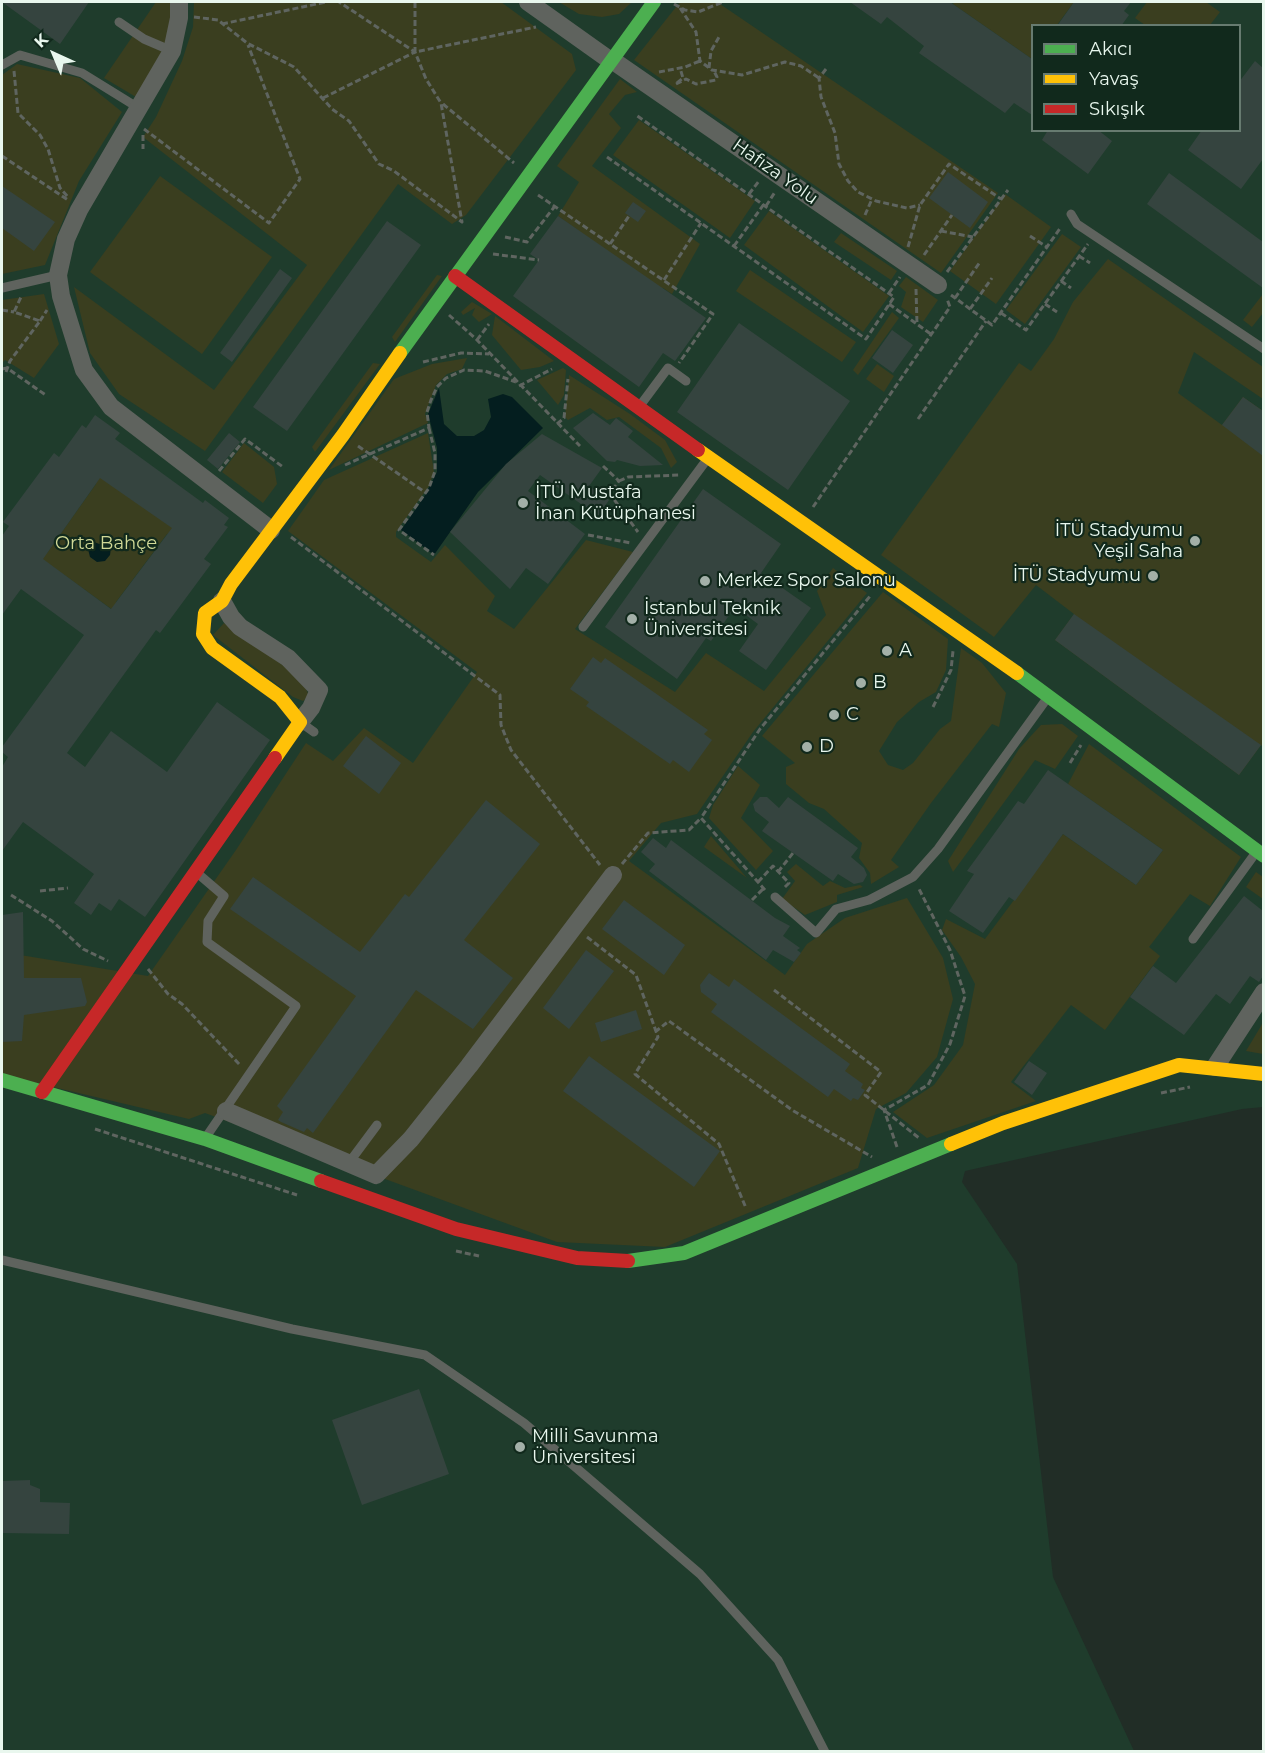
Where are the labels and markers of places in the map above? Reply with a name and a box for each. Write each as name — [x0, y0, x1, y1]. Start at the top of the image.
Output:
place label: İTÜ Mustafa İnan Kütüphanesi — [535, 482, 696, 524]
marker: İTÜ Mustafa İnan Kütüphanesi — [516, 496, 530, 510]
place label: İTÜ Stadyumu Yeşil Saha — [1055, 520, 1183, 562]
marker: İTÜ Stadyumu Yeşil Saha — [1188, 534, 1202, 548]
place label: İTÜ Stadyumu — [1013, 565, 1141, 587]
marker: İTÜ Stadyumu — [1146, 569, 1160, 583]
place label: Merkez Spor Salonu — [717, 570, 896, 592]
marker: Merkez Spor Salonu — [698, 574, 712, 588]
place label: İstanbul Teknik Üniversitesi — [644, 598, 780, 640]
marker: İstanbul Teknik Üniversitesi — [625, 612, 639, 626]
place label: A — [899, 640, 912, 662]
marker: A — [880, 644, 894, 658]
place label: B — [873, 672, 887, 694]
marker: B — [854, 676, 868, 690]
place label: C — [846, 704, 859, 726]
marker: C — [827, 708, 841, 722]
place label: D — [819, 736, 834, 758]
marker: D — [800, 740, 814, 754]
place label: Milli Savunma Üniversitesi — [532, 1426, 659, 1468]
marker: Milli Savunma Üniversitesi — [513, 1440, 527, 1454]

